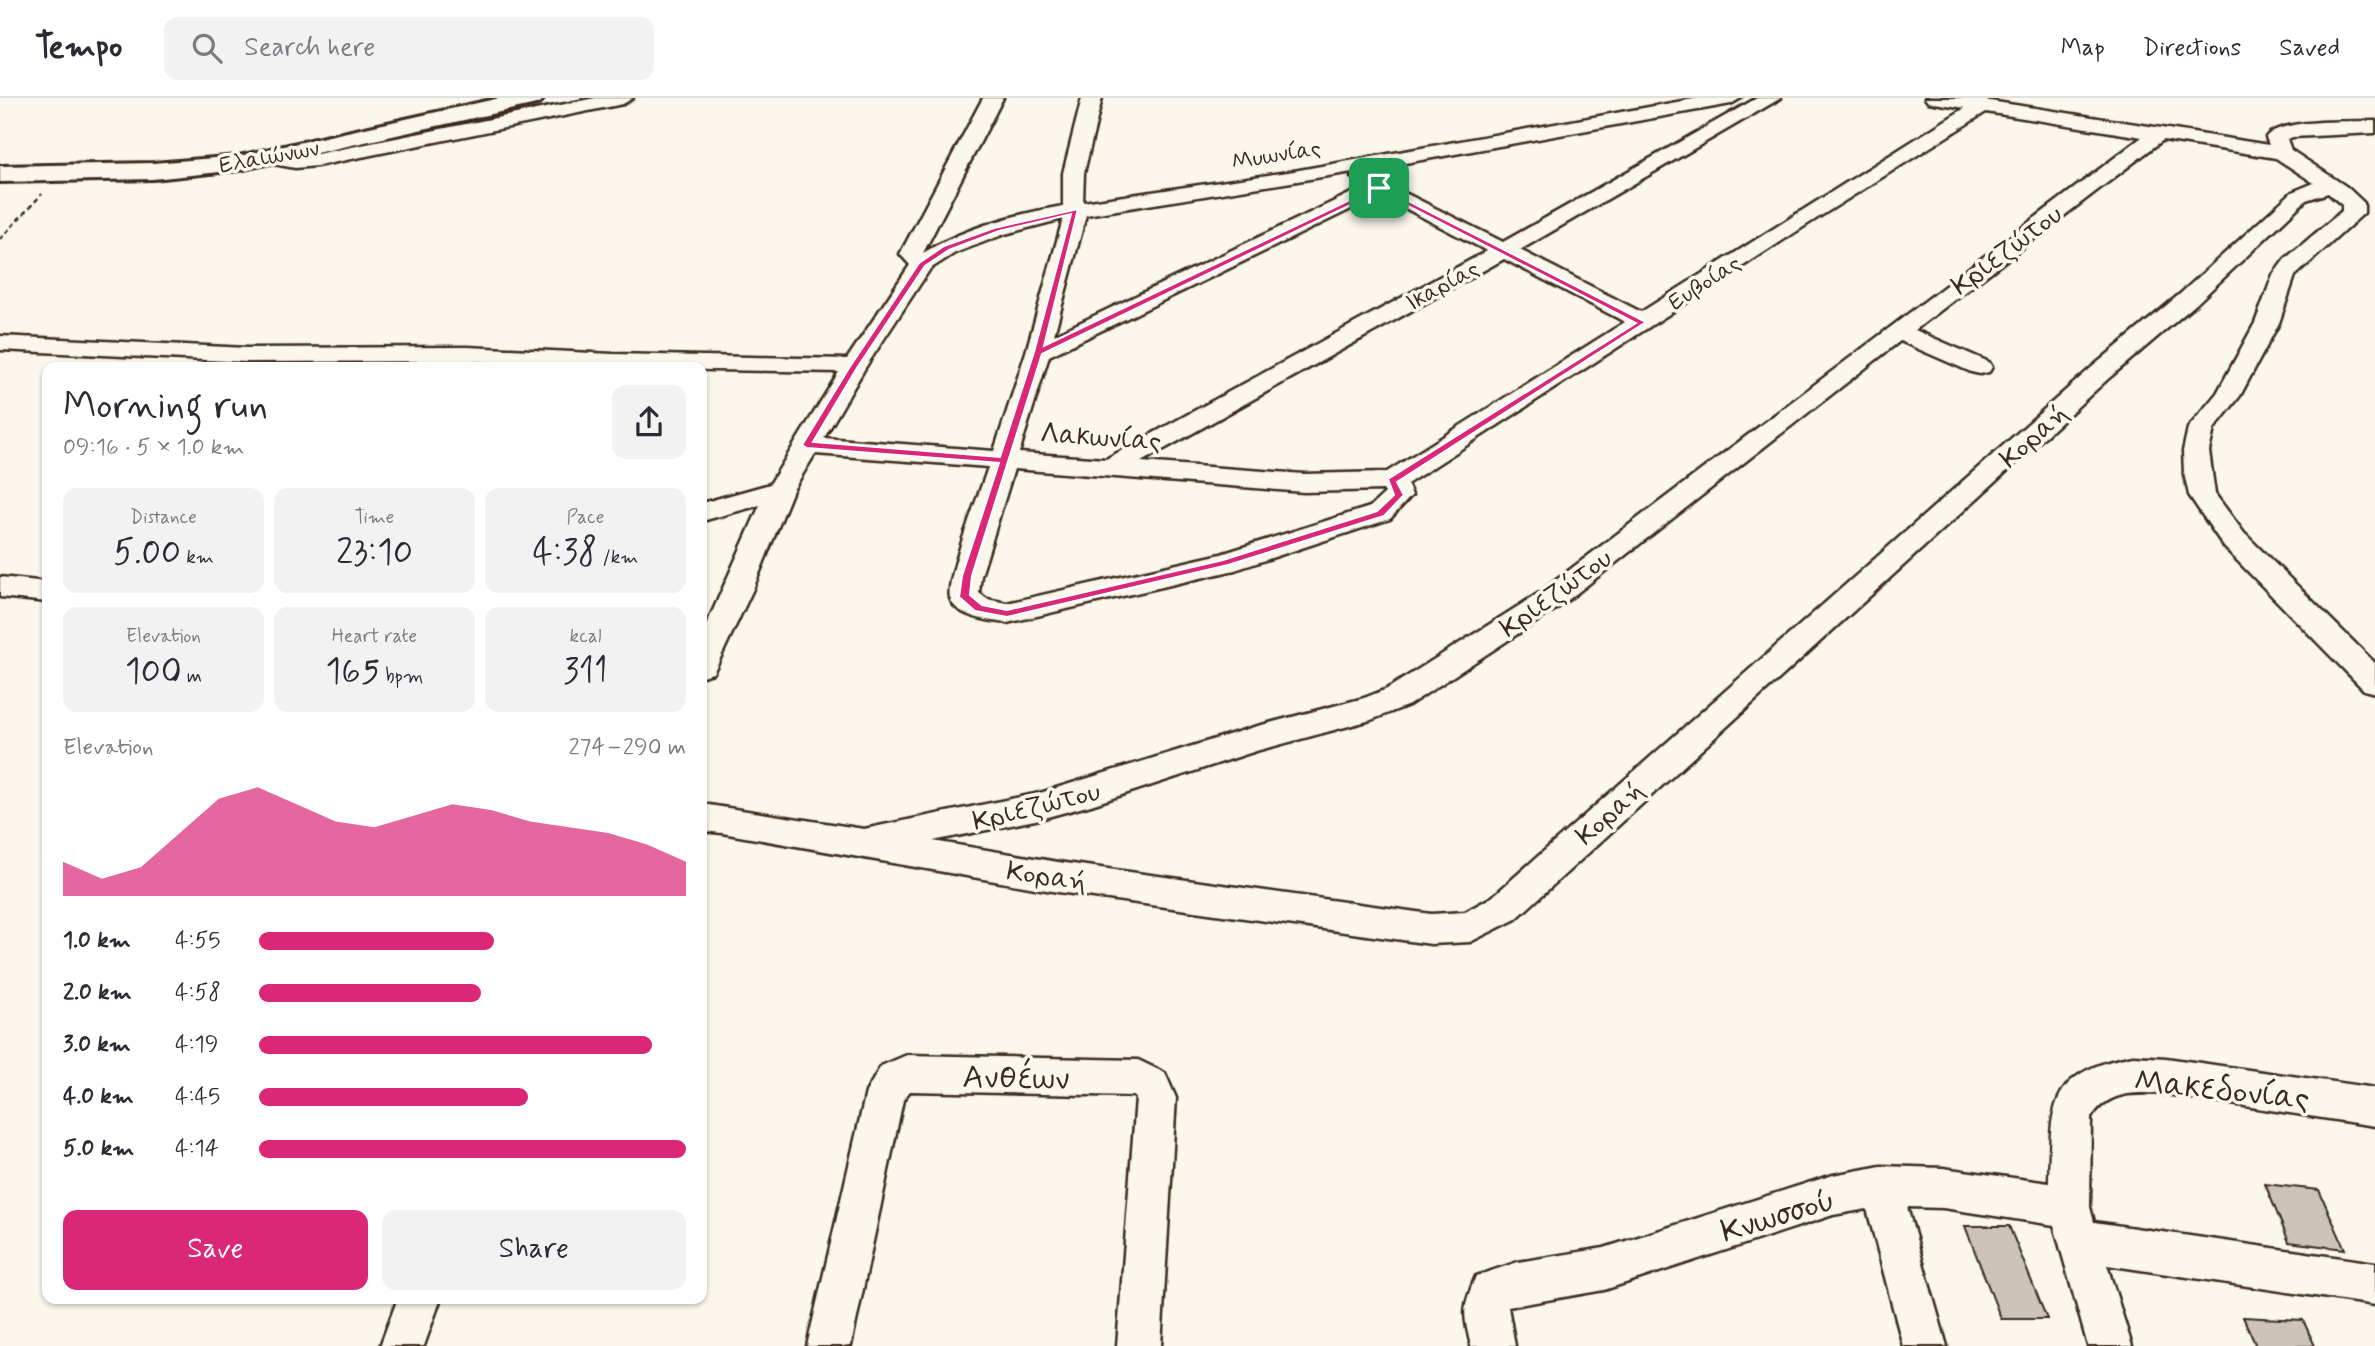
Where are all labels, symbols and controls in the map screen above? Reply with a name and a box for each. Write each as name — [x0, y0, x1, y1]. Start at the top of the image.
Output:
search box — [164, 17, 654, 80]
text: Tempo — [35, 26, 122, 70]
icon: search — [188, 29, 226, 67]
text: Search here — [244, 31, 375, 65]
text: Map — [2061, 33, 2105, 64]
text: Directions — [2143, 33, 2241, 64]
text: Saved — [2279, 33, 2340, 64]
street label: Ελαιώνων — [217, 134, 322, 182]
street label: Μυωνίας — [1230, 134, 1323, 178]
pin — [1349, 158, 1409, 218]
icon: arrive — [1360, 169, 1398, 207]
street label: Κριεζώτου — [1944, 197, 2071, 305]
street label: Ευβοίας — [1663, 249, 1747, 318]
street label: Ικαρίας — [1401, 254, 1485, 319]
text: Morning run — [63, 382, 268, 431]
button: share — [612, 385, 686, 459]
street label: Κοραή — [1992, 396, 2077, 478]
street label: Λακωνίας — [1039, 416, 1163, 461]
text: 09:16 · 5 × 1.0 km — [63, 433, 244, 463]
text: Distance — [130, 505, 197, 530]
text: Time — [355, 505, 394, 530]
text: Pace — [567, 505, 604, 530]
text: 5.00 — [113, 530, 181, 576]
text: 23:10 — [336, 530, 413, 576]
text: 4:38 — [533, 530, 597, 576]
street label: Κριεζώτου — [1493, 541, 1620, 647]
text: km — [181, 545, 214, 570]
text: /km — [597, 545, 638, 570]
text: Elevation — [126, 624, 201, 649]
text: Heart rate — [332, 624, 417, 649]
text: kcal — [570, 624, 601, 649]
text: 100 — [125, 649, 182, 695]
text: 165 — [326, 649, 380, 695]
text: 311 — [563, 649, 608, 695]
text: m — [182, 664, 202, 689]
text: bpm — [380, 664, 423, 689]
text: Elevation — [63, 733, 154, 763]
text: 274–290 m — [569, 733, 686, 763]
street label: Κοραή — [1568, 773, 1653, 855]
street label: Κριεζώτου — [969, 774, 1104, 841]
street label: Κοραή — [1004, 854, 1089, 901]
text: 1.0 km — [63, 926, 131, 956]
text: 4:55 — [175, 926, 221, 956]
text: 2.0 km — [63, 978, 132, 1008]
text: 4:58 — [175, 978, 221, 1008]
text: 3.0 km — [63, 1030, 131, 1060]
text: 4:19 — [175, 1030, 219, 1060]
street label: Ανθέων — [962, 1056, 1070, 1102]
street label: Μακεδονίας — [2132, 1060, 2312, 1122]
text: 4.0 km — [63, 1082, 134, 1112]
text: 4:45 — [175, 1082, 220, 1112]
text: 5.0 km — [63, 1134, 134, 1164]
text: 4:14 — [175, 1134, 219, 1164]
street label: Κνωσσού — [1715, 1179, 1840, 1255]
button: Save — [63, 1210, 368, 1290]
button: Share — [382, 1210, 686, 1290]

